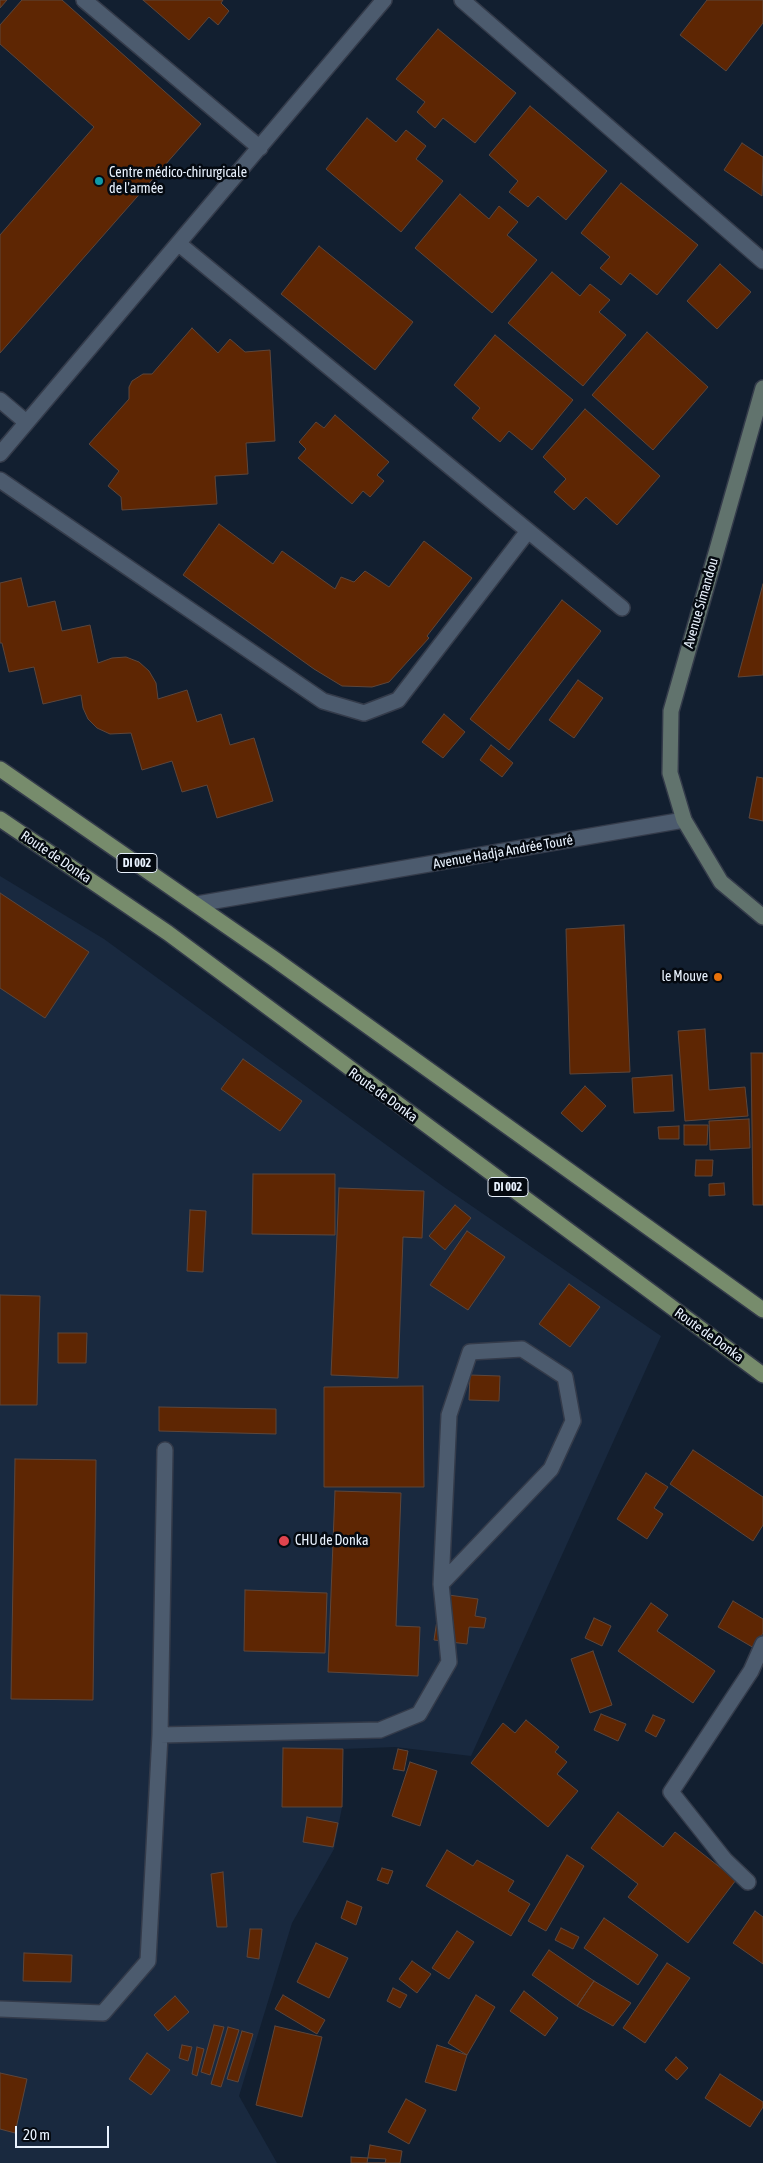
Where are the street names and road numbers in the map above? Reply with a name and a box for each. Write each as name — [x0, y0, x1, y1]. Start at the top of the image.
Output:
street label: Avenue Simandou — [680, 556, 722, 650]
street label: Route de Donka — [18, 827, 94, 887]
street label: Avenue Hadja Andrée Touré — [432, 831, 574, 873]
road number: DI 002 — [117, 854, 157, 872]
street label: Route de Donka — [345, 1064, 421, 1126]
road number: DI 002 — [488, 1178, 528, 1196]
street label: Route de Donka — [671, 1304, 747, 1366]

